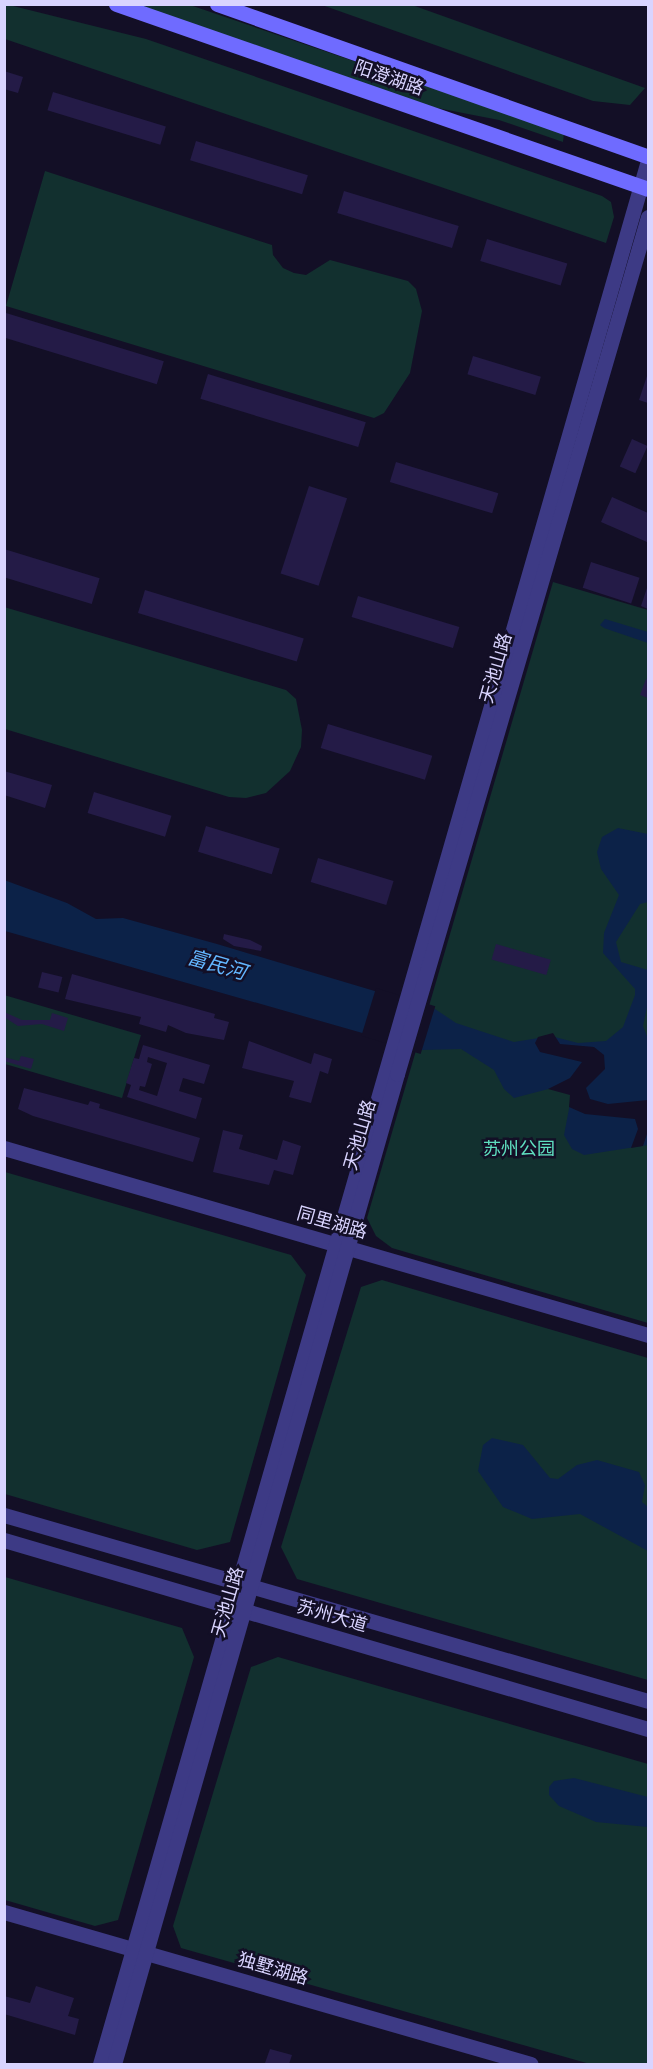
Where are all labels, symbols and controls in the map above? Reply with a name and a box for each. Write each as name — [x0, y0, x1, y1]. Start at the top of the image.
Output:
street label: 阳澄湖路 — [351, 56, 427, 100]
street label: 天池山路 — [476, 630, 516, 706]
water label: 富民河 — [185, 945, 249, 985]
street label: 天池山路 — [340, 1097, 380, 1173]
park label: 苏州公园 — [483, 1138, 555, 1160]
street label: 同里湖路 — [294, 1203, 370, 1243]
street label: 天池山路 — [208, 1564, 248, 1640]
street label: 苏州大道 — [294, 1596, 370, 1636]
street label: 独墅湖路 — [235, 1949, 311, 1989]

